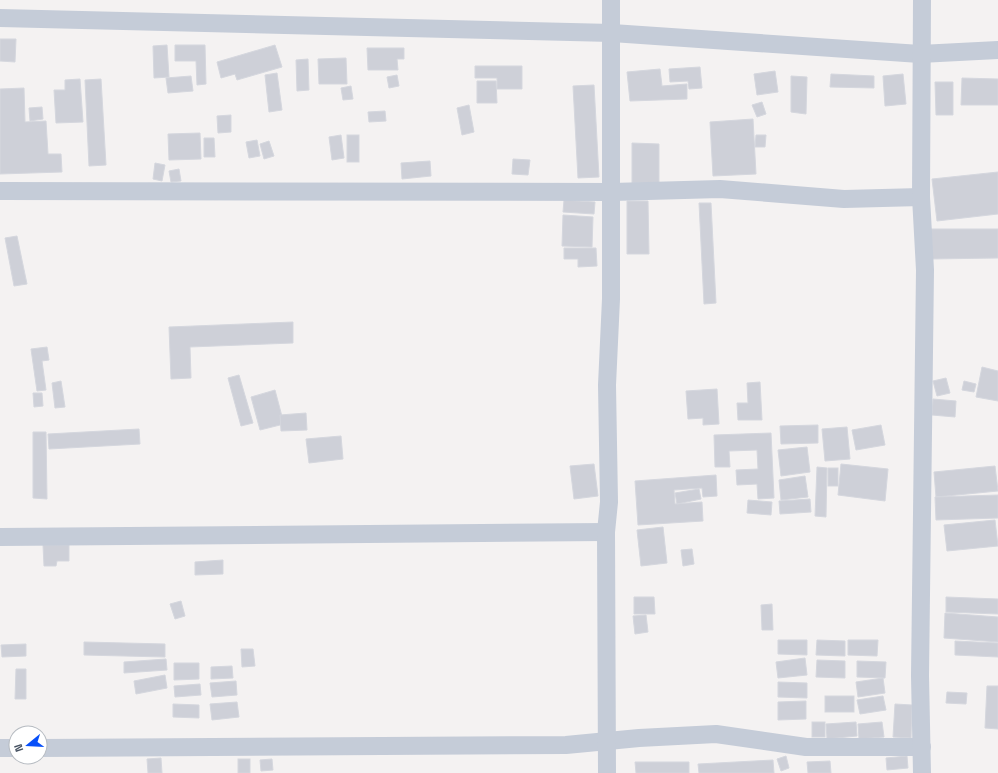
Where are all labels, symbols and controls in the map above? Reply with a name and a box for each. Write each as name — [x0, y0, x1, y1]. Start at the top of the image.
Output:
north arrow — [8, 725, 48, 765]
text: N — [11, 742, 26, 754]

